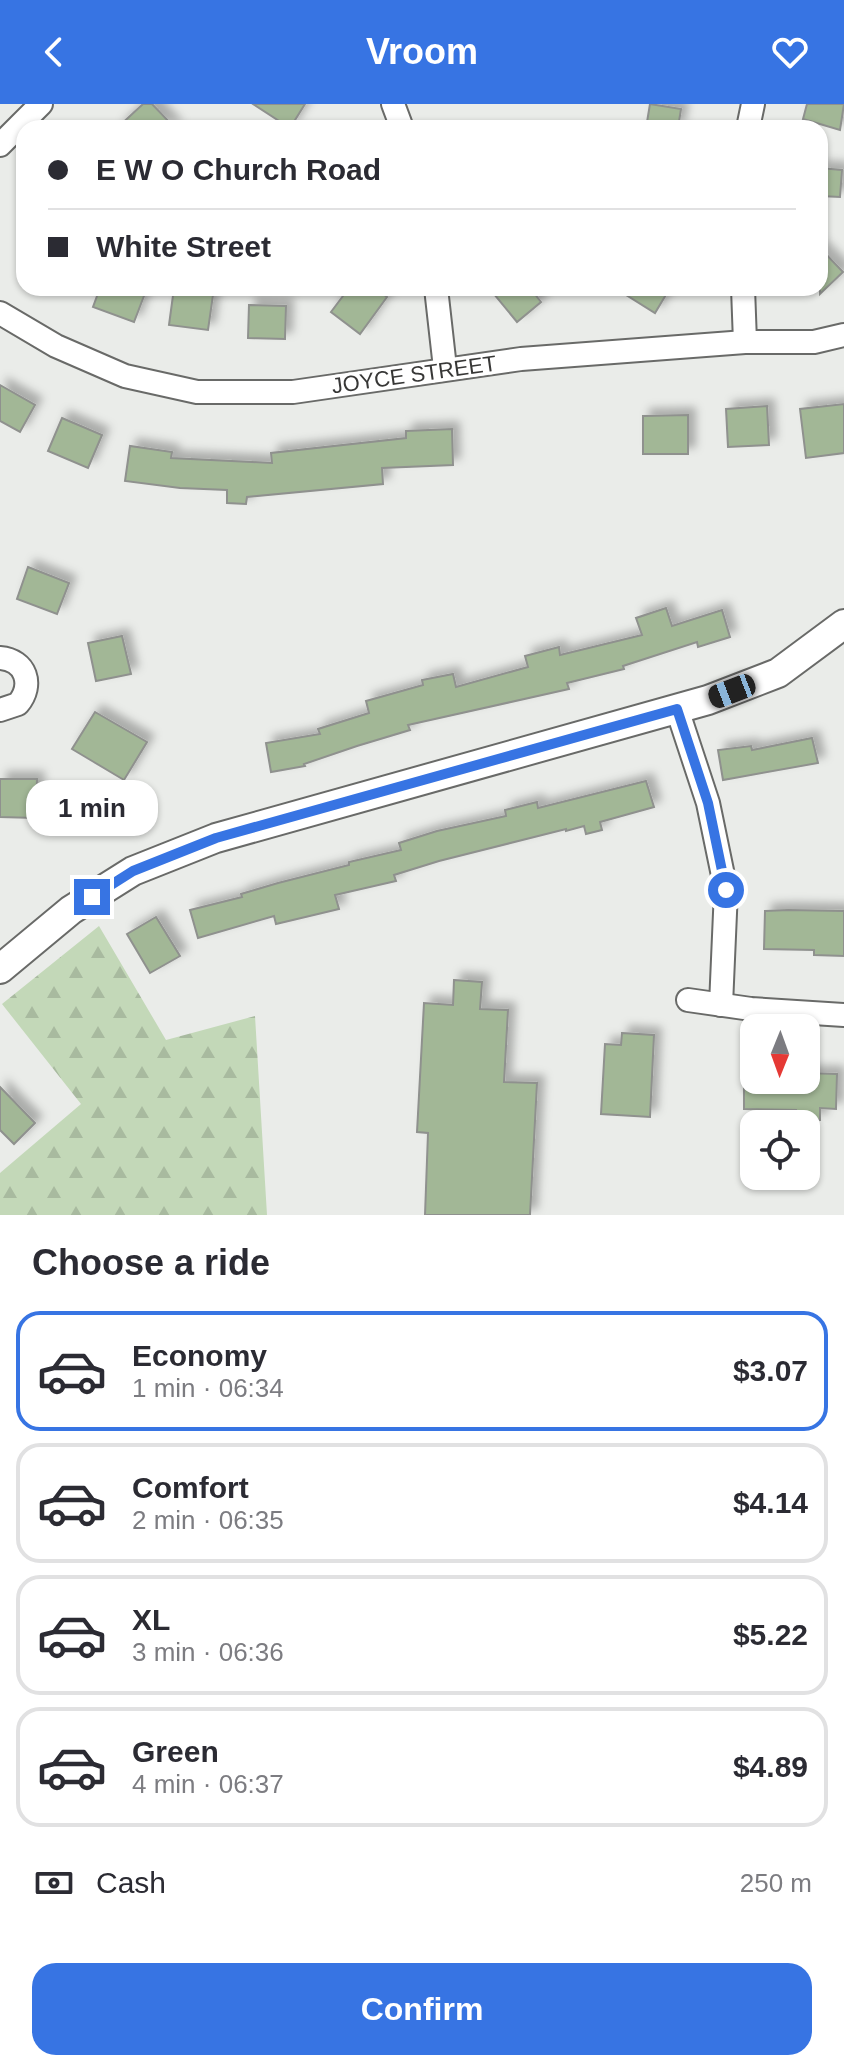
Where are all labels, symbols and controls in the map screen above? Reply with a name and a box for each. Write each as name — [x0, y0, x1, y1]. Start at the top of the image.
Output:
icon: back — [32, 30, 76, 74]
icon: heart — [768, 30, 812, 74]
text: Vroom — [366, 31, 478, 72]
text: E W O Church Road — [96, 153, 381, 186]
text: White Street — [96, 230, 271, 263]
street label: JOYCE STREET — [330, 351, 498, 398]
car — [705, 671, 759, 711]
callout: 1 min — [26, 781, 158, 837]
text: 1 min — [58, 793, 126, 823]
route start — [708, 872, 744, 908]
route end — [74, 879, 110, 915]
north arrow — [740, 1014, 820, 1094]
map controls — [740, 1014, 820, 1190]
button: locate — [740, 1110, 820, 1190]
text: Choose a ride — [32, 1242, 270, 1283]
icon: car — [36, 1335, 108, 1407]
text: Economy — [132, 1339, 267, 1372]
text: $3.07 — [733, 1354, 808, 1387]
text: 1 min · 06:34 — [132, 1373, 284, 1403]
icon: car — [36, 1467, 108, 1539]
text: Comfort — [132, 1471, 249, 1504]
text: $4.14 — [733, 1486, 808, 1519]
text: 2 min · 06:35 — [132, 1505, 284, 1535]
icon: car — [36, 1599, 108, 1671]
text: XL — [132, 1603, 170, 1636]
text: $5.22 — [733, 1618, 808, 1651]
text: 3 min · 06:36 — [132, 1637, 284, 1667]
icon: car — [36, 1731, 108, 1803]
text: Green — [132, 1735, 219, 1768]
text: $4.89 — [733, 1750, 808, 1783]
text: 4 min · 06:37 — [132, 1769, 284, 1799]
icon: cash — [32, 1861, 76, 1905]
text: Cash — [96, 1866, 166, 1899]
text: 250 m — [740, 1868, 812, 1898]
button: Confirm — [32, 1963, 812, 2055]

